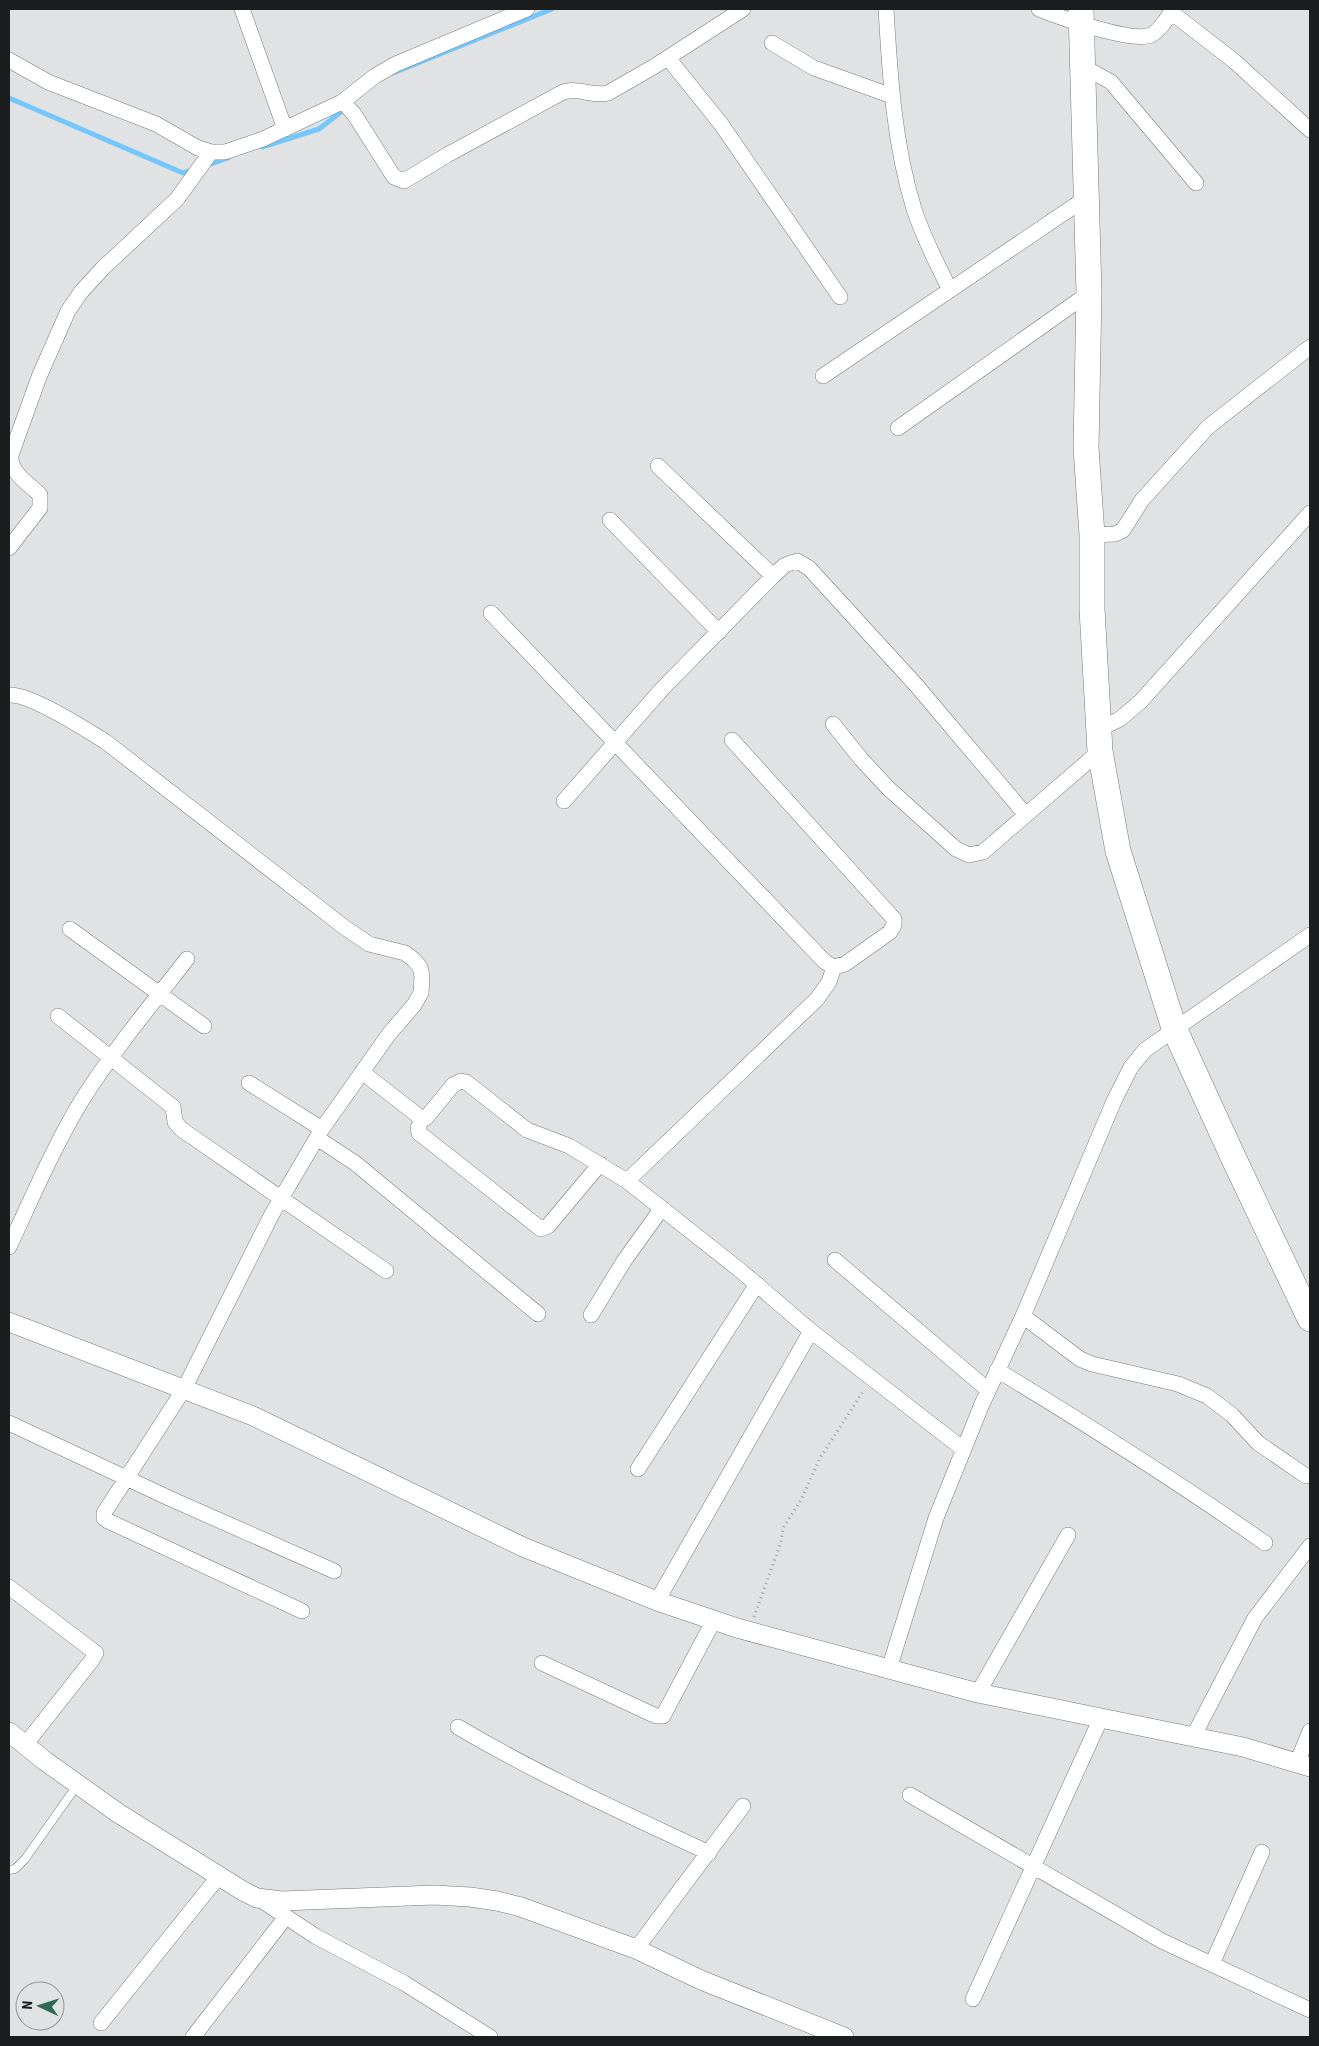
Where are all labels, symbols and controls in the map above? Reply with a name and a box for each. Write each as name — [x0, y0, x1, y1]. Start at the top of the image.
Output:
north arrow — [15, 1981, 65, 2031]
text: N — [19, 2000, 35, 2010]

